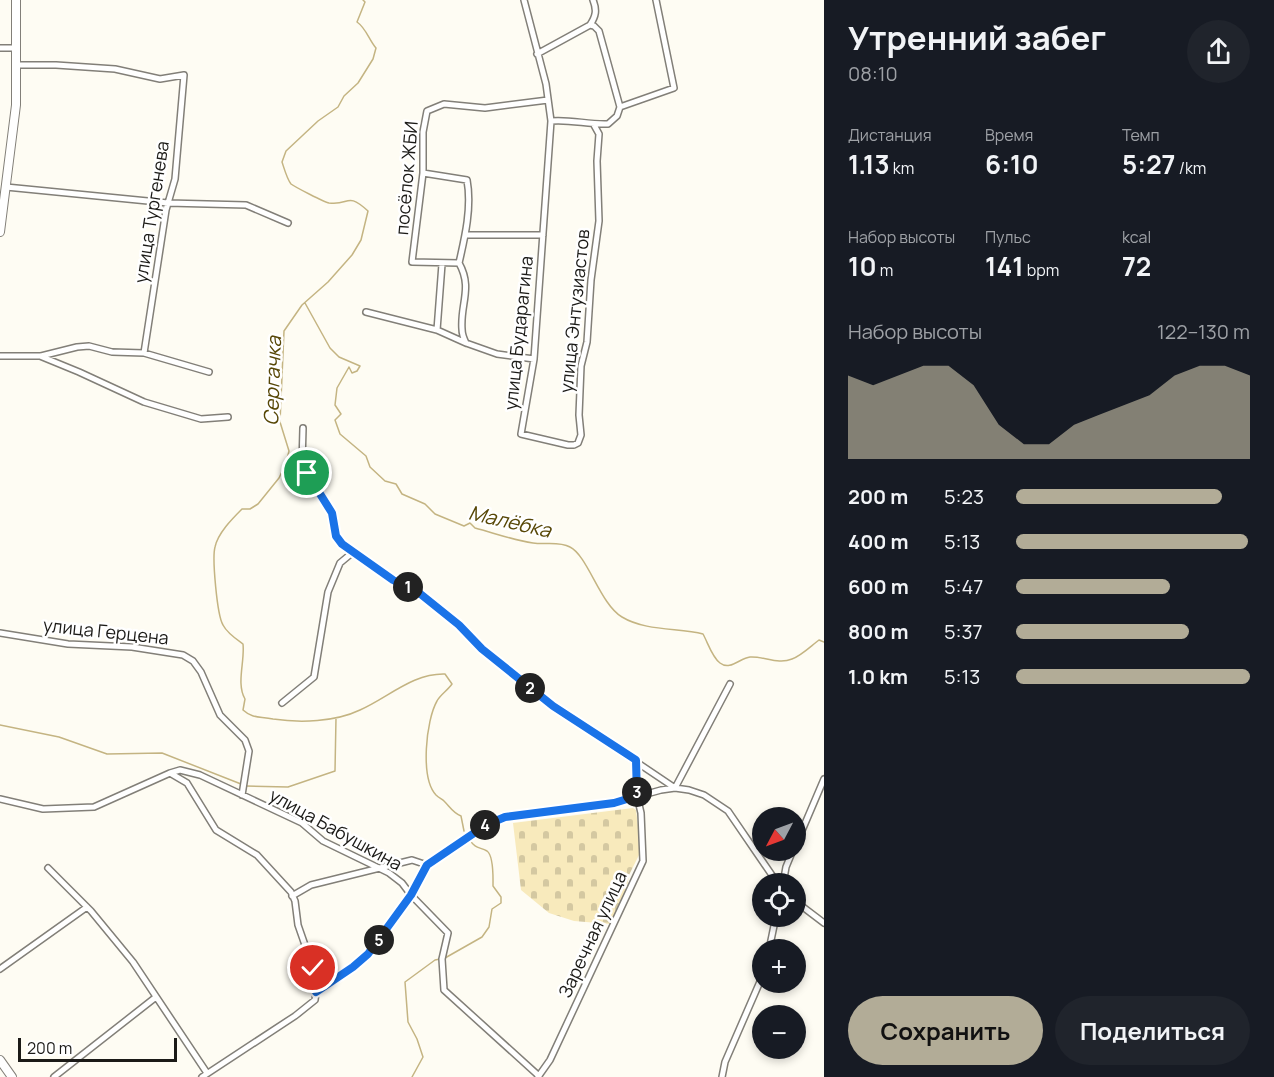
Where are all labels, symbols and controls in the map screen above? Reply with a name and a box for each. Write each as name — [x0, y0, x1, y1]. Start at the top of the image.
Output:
text: Утренний забег — [848, 15, 1106, 60]
button: share — [1187, 20, 1250, 83]
text: 08:10 — [848, 60, 898, 87]
street label: посёлок ЖБИ — [389, 120, 423, 236]
text: Дистанция — [848, 124, 932, 146]
text: Время — [985, 124, 1033, 146]
text: Темп — [1122, 124, 1160, 146]
street label: улица Тургенева — [128, 139, 174, 285]
text: 1.13 — [848, 146, 890, 182]
text: 6:10 — [985, 146, 1039, 182]
text: 5:27 — [1122, 146, 1176, 182]
text: km — [890, 157, 914, 179]
text: /km — [1176, 157, 1206, 179]
text: Набор высоты — [848, 226, 955, 248]
text: Пульс — [985, 226, 1031, 248]
text: kcal — [1122, 226, 1151, 248]
street label: улица Энтузиастов — [553, 228, 595, 394]
text: 10 — [848, 248, 877, 284]
text: 141 — [985, 248, 1024, 284]
text: 72 — [1122, 248, 1151, 284]
street label: улица Бударагина — [498, 255, 538, 411]
text: m — [877, 259, 893, 281]
text: bpm — [1024, 259, 1059, 281]
text: Набор высоты — [848, 318, 982, 345]
text: 122–130 m — [1157, 318, 1250, 345]
water label: Сергачка — [257, 335, 287, 426]
pin — [281, 447, 332, 498]
icon: arrive — [290, 456, 323, 489]
text: 200 m — [848, 483, 908, 510]
text: 5:23 — [944, 483, 984, 510]
water label: Малёбка — [466, 498, 555, 544]
text: 400 m — [848, 528, 908, 555]
text: 5:13 — [944, 528, 980, 555]
pin: 1 — [393, 572, 423, 602]
text: 600 m — [848, 573, 909, 600]
text: 5:47 — [944, 573, 983, 600]
text: 1 — [404, 576, 412, 598]
street label: улица Герцена — [42, 612, 170, 650]
text: 800 m — [848, 618, 909, 645]
text: 5:37 — [944, 618, 983, 645]
text: 1.0 km — [848, 663, 908, 690]
text: 5:13 — [944, 663, 980, 690]
pin: 2 — [515, 673, 545, 703]
text: 2 — [525, 677, 535, 699]
pin: 3 — [622, 777, 652, 807]
text: 3 — [632, 781, 642, 803]
street label: улица Бабушкина — [265, 783, 407, 875]
north arrow — [752, 807, 806, 861]
map controls — [752, 807, 806, 1059]
pin: 4 — [470, 810, 500, 840]
text: 4 — [480, 814, 490, 836]
street label: Заречная улица — [552, 867, 632, 1001]
button: locate — [752, 873, 806, 927]
pin: 5 — [364, 925, 394, 955]
text: 5 — [374, 929, 384, 951]
button: + — [752, 939, 806, 993]
pin — [287, 942, 338, 993]
icon: check — [296, 951, 329, 984]
button: Сохранить — [848, 996, 1043, 1065]
button: Поделиться — [1055, 996, 1250, 1065]
button: − — [752, 1005, 806, 1059]
scale bar — [18, 1035, 177, 1062]
text: 200 m — [27, 1037, 72, 1059]

